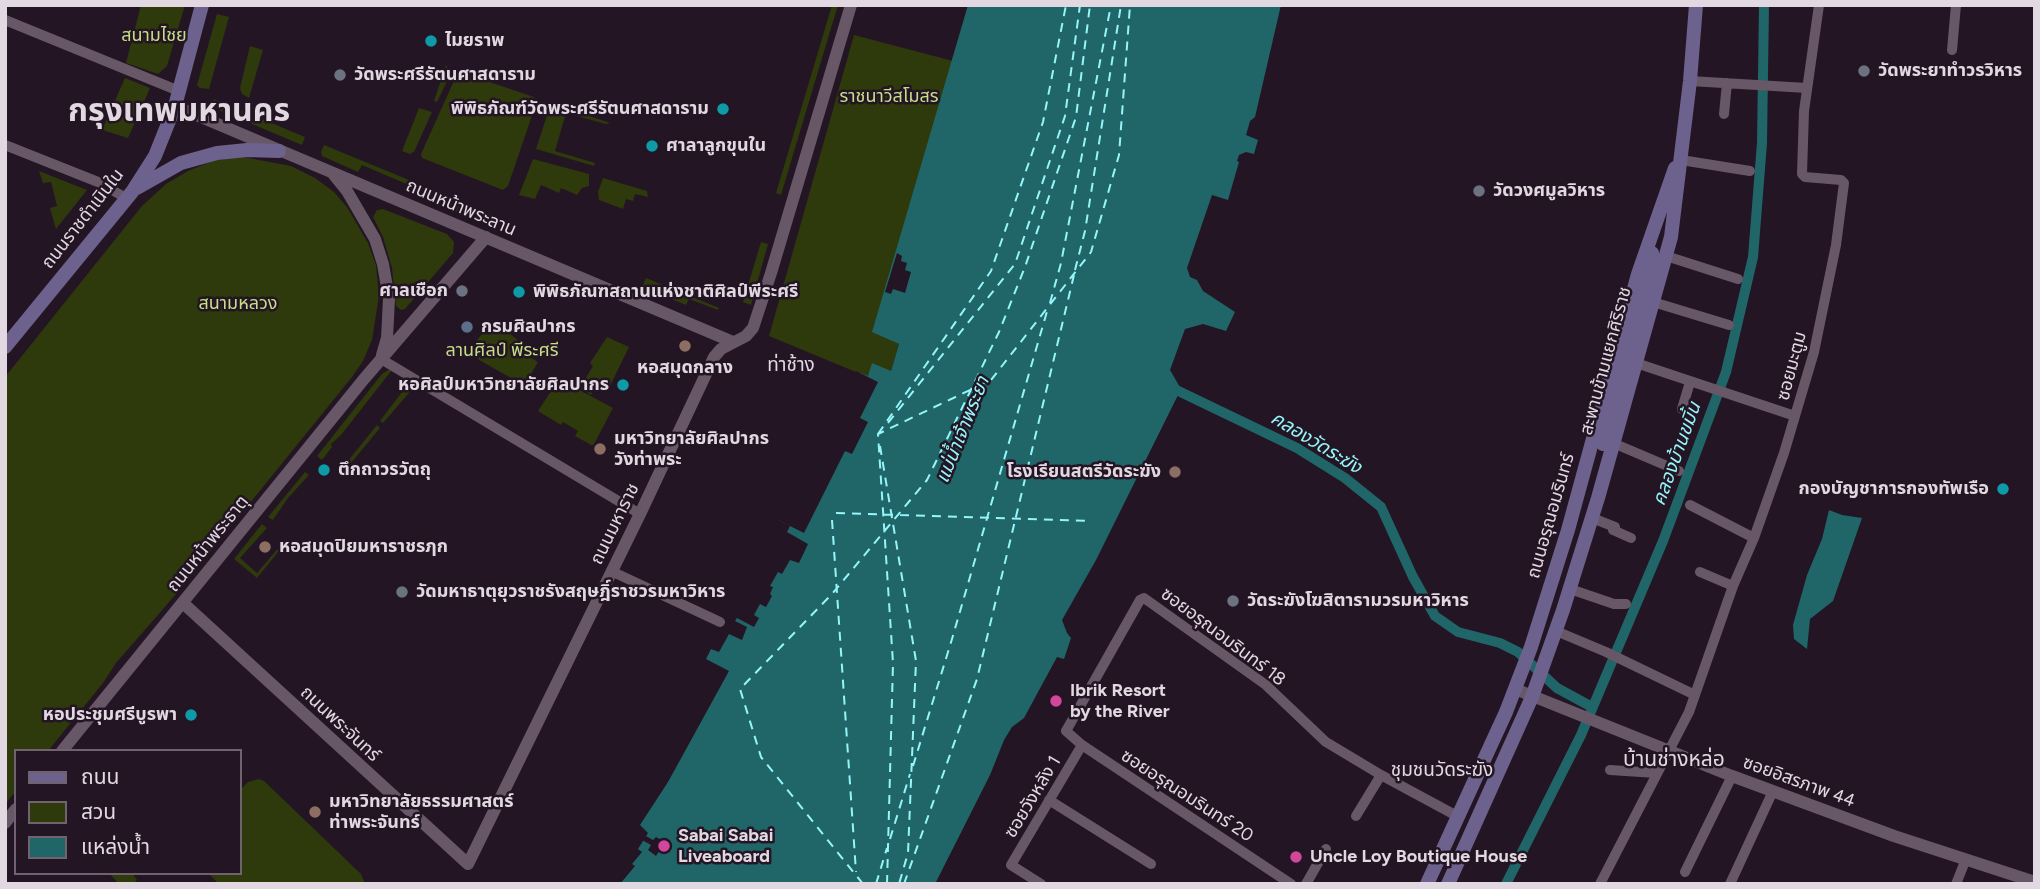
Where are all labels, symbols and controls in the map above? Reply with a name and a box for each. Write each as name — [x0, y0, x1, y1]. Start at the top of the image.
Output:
park label: สนามไชย — [121, 25, 187, 47]
place label: ไมยราพ — [445, 30, 504, 52]
marker: ไมยราพ — [423, 33, 439, 49]
place label: วัดพระยาทําวรวิหาร — [1878, 60, 2022, 82]
marker: วัดพระยาทําวรวิหาร — [1856, 63, 1872, 79]
place label: วัดพระศรีรัตนศาสดาราม — [354, 64, 536, 86]
marker: วัดพระศรีรัตนศาสดาราม — [332, 67, 348, 83]
park label: ราชนาวีสโมสร — [839, 86, 939, 108]
district label: กรุงเทพมหานคร — [68, 93, 290, 131]
place label: พิพิธภัณฑ์วัดพระศรีรัตนศาสดาราม — [451, 98, 709, 120]
marker: พิพิธภัณฑ์วัดพระศรีรัตนศาสดาราม — [715, 101, 731, 117]
place label: ศาลาลูกขุนใน — [666, 135, 766, 157]
marker: ศาลาลูกขุนใน — [644, 138, 660, 154]
street label: ถนนราชดำเนินใน — [37, 165, 129, 273]
street label: ถนนหน้าพระลาน — [403, 175, 519, 241]
place label: วัดวงศมูลวิหาร — [1493, 180, 1605, 202]
marker: วัดวงศมูลวิหาร — [1471, 183, 1487, 199]
place label: ศาลเชือก — [379, 280, 448, 302]
place label: พิพิธภัณฑสถานแห่งชาติศิลป์พีระศรี — [533, 281, 798, 303]
marker: ศาลเชือก — [454, 283, 470, 299]
marker: พิพิธภัณฑสถานแห่งชาติศิลป์พีระศรี — [511, 284, 527, 300]
street label: สะพานข้ามแยกศิริราช — [1576, 284, 1636, 438]
park label: สนามหลวง — [198, 293, 278, 315]
place label: กรมศิลปากร — [481, 316, 576, 338]
marker: กรมศิลปากร — [459, 319, 475, 335]
street label: ซอยมะตูม — [1772, 329, 1812, 403]
marker: หอสมุดกลาง — [677, 338, 693, 354]
park label: ลานศิลป์ พีระศรี — [445, 340, 559, 362]
district label: ท่าช้าง — [767, 354, 815, 376]
place label: หอสมุดกลาง — [637, 357, 733, 379]
place label: หอศิลป์มหาวิทยาลัยศิลปากร — [398, 374, 609, 396]
water label: แม่น้ำเจ้าพระยา — [931, 374, 995, 486]
marker: หอศิลป์มหาวิทยาลัยศิลปากร — [615, 377, 631, 393]
water label: คลองบ้านขมิ้น — [1648, 399, 1706, 509]
water label: คลองวัดระฆัง — [1266, 407, 1366, 479]
place label: มหาวิทยาลัยศิลปากร วังท่าพระ — [614, 428, 769, 471]
marker: มหาวิทยาลัยศิลปากร วังท่าพระ — [592, 441, 608, 457]
street label: ถนนอรุณอมรินทร์ — [1523, 451, 1579, 581]
place label: ตึกถาวรวัตถุ — [338, 459, 431, 481]
place label: โรงเรียนสตรีวัดระฆัง — [1007, 461, 1161, 483]
marker: ตึกถาวรวัตถุ — [316, 462, 332, 478]
marker: โรงเรียนสตรีวัดระฆัง — [1167, 464, 1183, 480]
place label: กองบัญชาการกองทัพเรือ — [1799, 478, 1989, 500]
street label: ถนนมหาราช — [586, 480, 644, 568]
marker: กองบัญชาการกองทัพเรือ — [1995, 481, 2011, 497]
street label: ถนนหน้าพระธาตุ — [163, 491, 253, 597]
place label: หอสมุดปิยมหาราชรฦก — [279, 536, 448, 558]
marker: หอสมุดปิยมหาราชรฦก — [257, 539, 273, 555]
place label: วัดมหาธาตุยุวราชรังสฤษฎิ์ราชวรมหาวิหาร — [416, 581, 725, 603]
street label: ซอยอรุณอมรินทร์ 18 — [1156, 583, 1290, 691]
marker: วัดมหาธาตุยุวราชรังสฤษฎิ์ราชวรมหาวิหาร — [394, 584, 410, 600]
place label: วัดระฆังโฆสิตารามวรมหาวิหาร — [1247, 590, 1469, 612]
marker: วัดระฆังโฆสิตารามวรมหาวิหาร — [1225, 593, 1241, 609]
place label: Ibrik Resort by the River — [1070, 680, 1170, 722]
street label: ถนนพระจันทร์ — [296, 682, 384, 766]
marker: Ibrik Resort by the River — [1048, 693, 1064, 709]
place label: หอประชุมศรีบูรพา — [43, 704, 177, 726]
marker: หอประชุมศรีบูรพา — [183, 707, 199, 723]
street label: ซอยอรุณอมรินทร์ 20 — [1117, 745, 1257, 847]
district label: บ้านช่างหล่อ — [1623, 747, 1725, 773]
legend — [14, 749, 242, 875]
street label: ซอยวังหลัง 1 — [1000, 752, 1066, 842]
street label: ซอยอิสรภาพ 44 — [1740, 752, 1858, 812]
district label: ชุมชนวัดระฆัง — [1391, 759, 1493, 781]
text: ถนน — [81, 764, 119, 789]
place label: มหาวิทยาลัยธรรมศาสตร์ ท่าพระจันทร์ — [329, 791, 513, 834]
text: สวน — [81, 799, 116, 824]
marker: มหาวิทยาลัยธรรมศาสตร์ ท่าพระจันทร์ — [307, 804, 323, 820]
place label: Sabai Sabai Liveaboard — [678, 825, 773, 868]
text: แหล่งน้ำ — [81, 834, 150, 859]
marker: Sabai Sabai Liveaboard — [656, 838, 672, 854]
place label: Uncle Loy Boutique House — [1310, 846, 1527, 868]
marker: Uncle Loy Boutique House — [1288, 849, 1304, 865]

